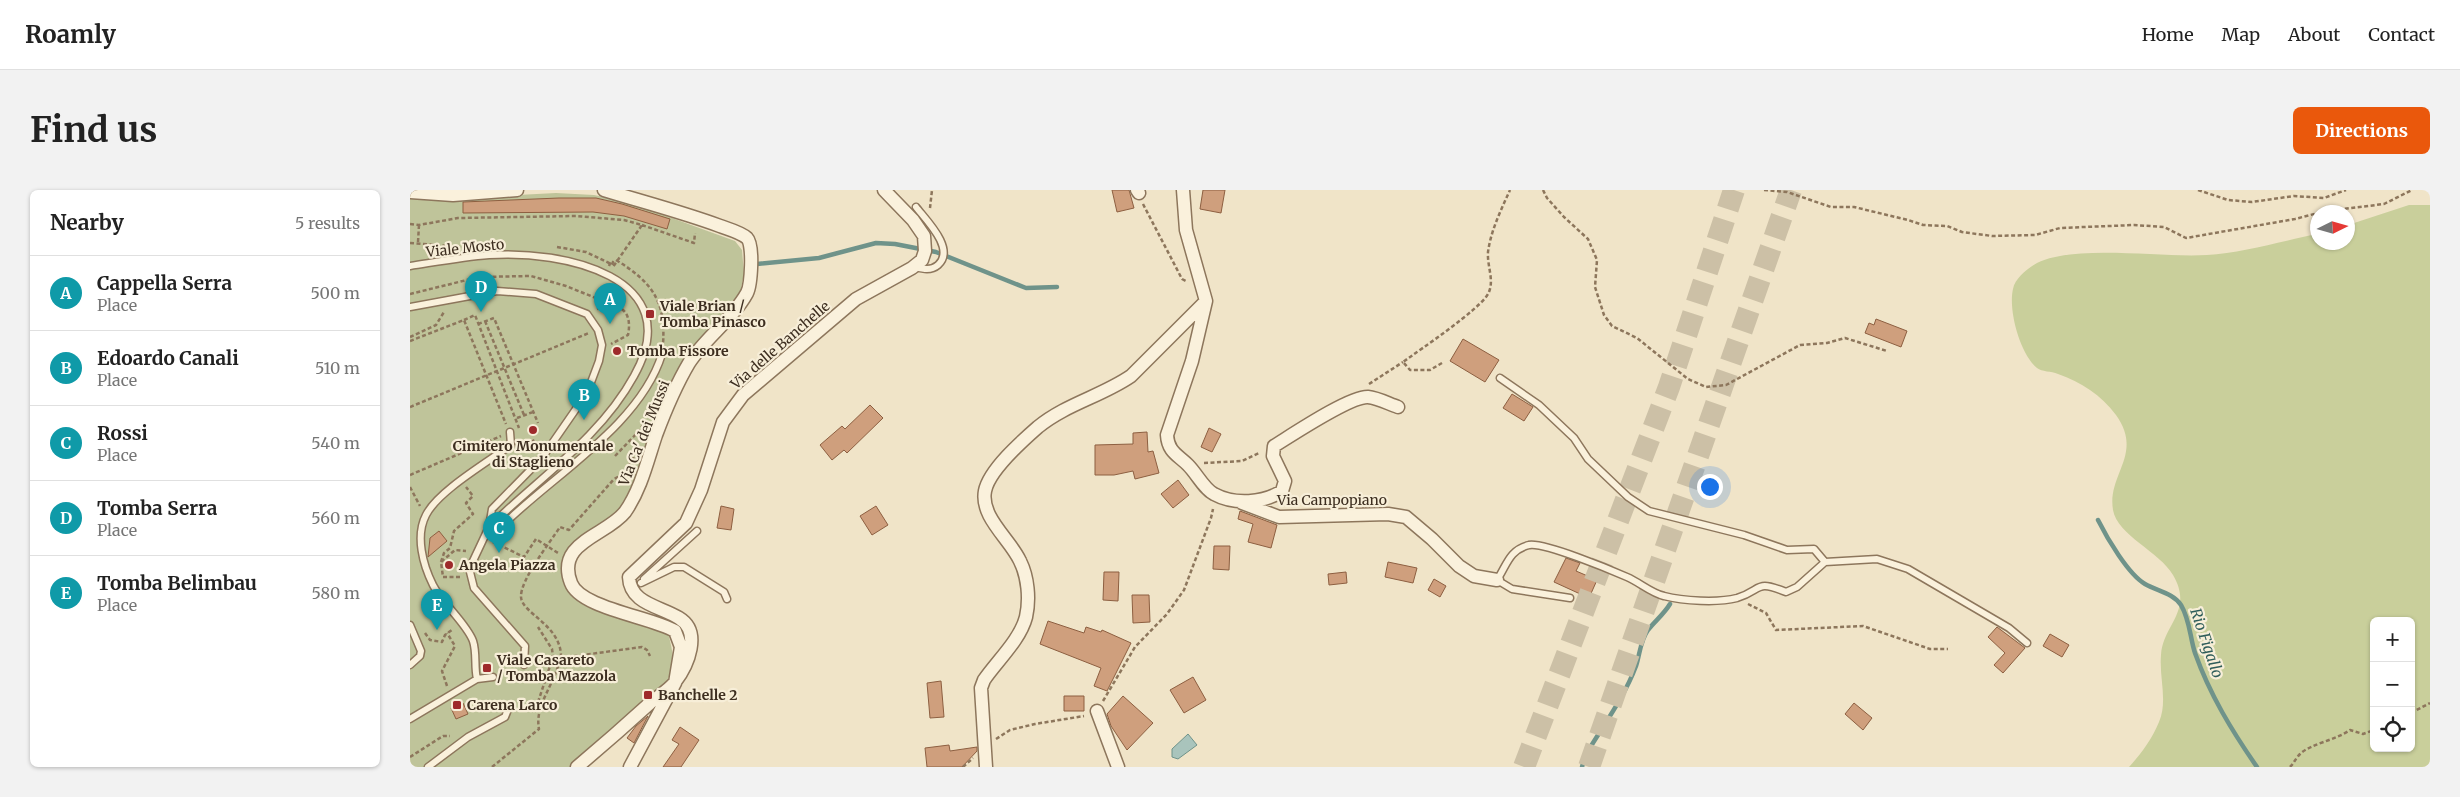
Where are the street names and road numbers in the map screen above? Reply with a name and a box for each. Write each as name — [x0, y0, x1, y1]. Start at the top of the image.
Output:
street label: Viale Mosto — [424, 235, 505, 261]
street label: Via delle Banchelle — [726, 297, 833, 394]
street label: Via Ca' dei Mussi — [614, 377, 674, 489]
street label: Via Campopiano — [1276, 491, 1387, 509]

